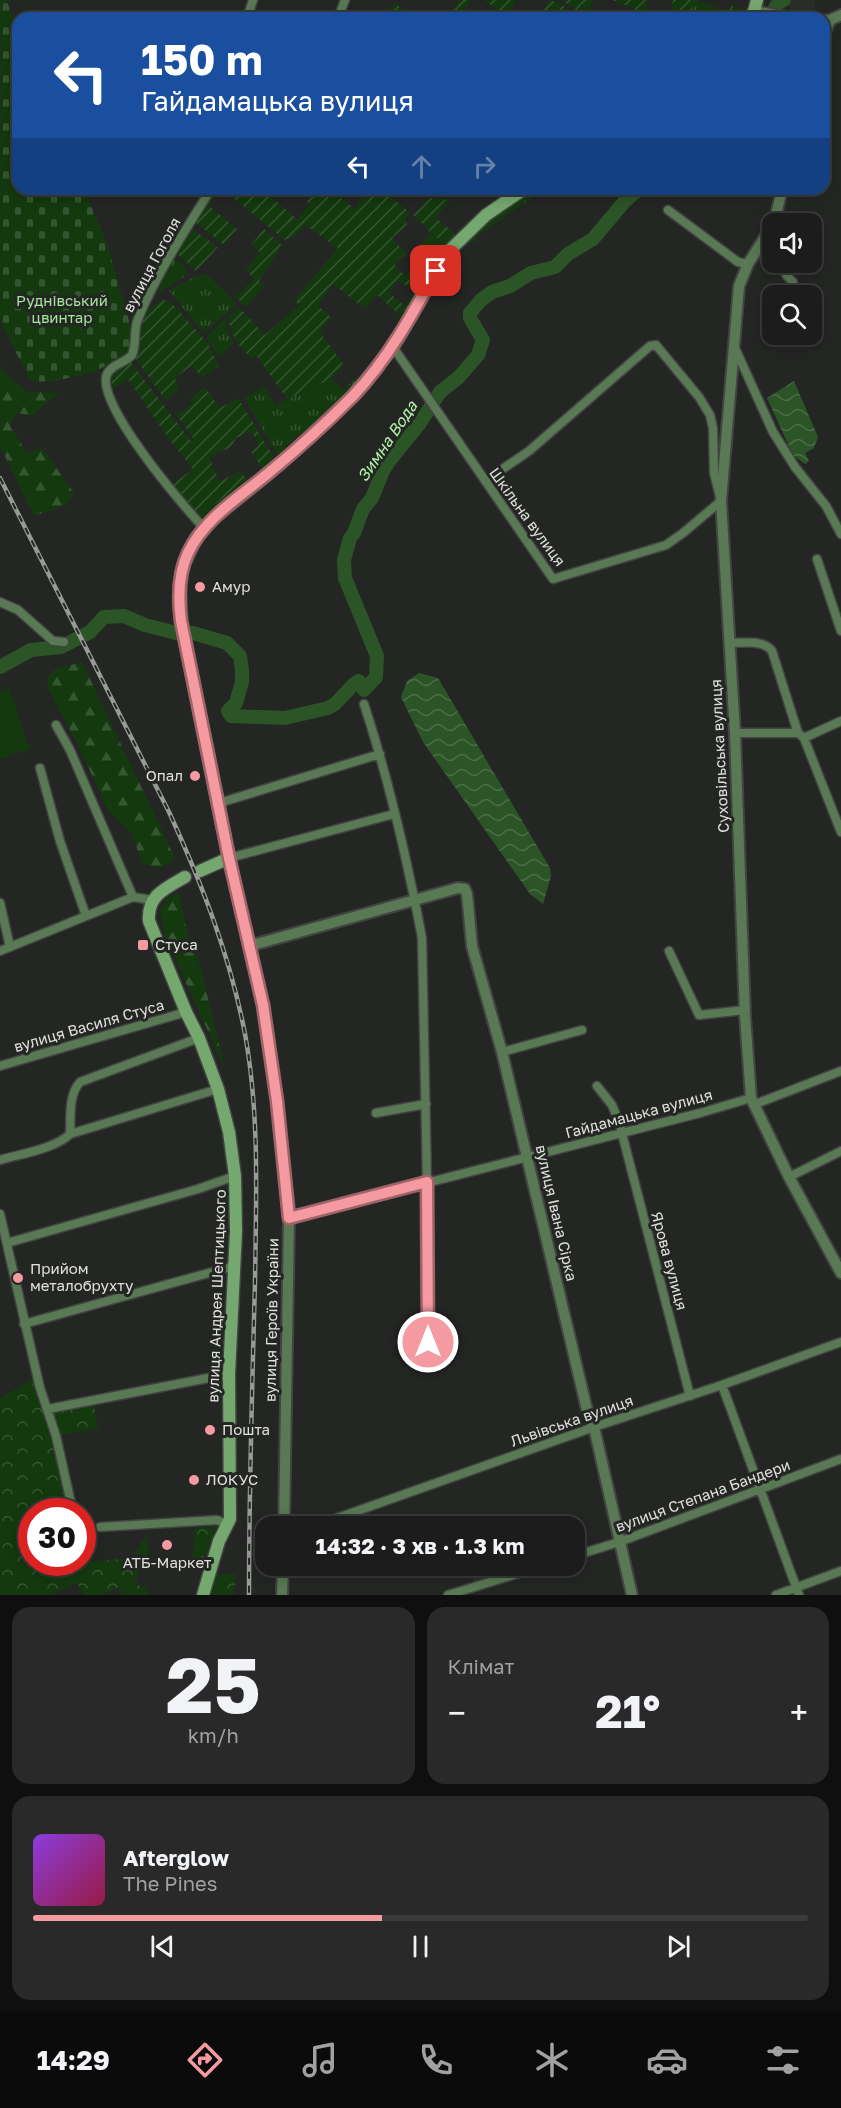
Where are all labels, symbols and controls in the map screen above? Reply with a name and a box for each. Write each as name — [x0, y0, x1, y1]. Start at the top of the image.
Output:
text: 150 m — [141, 34, 263, 84]
icon: left — [42, 36, 120, 114]
text: Гайдамацька вулиця — [141, 85, 414, 117]
icon: left — [342, 150, 375, 183]
icon: ahead — [405, 150, 438, 183]
icon: right — [468, 150, 501, 183]
map controls — [762, 213, 822, 345]
button: sound — [762, 213, 822, 273]
street label: вулиця Гоголя — [119, 214, 184, 315]
pin — [410, 245, 461, 296]
icon: arrive — [419, 254, 452, 287]
button: search — [762, 285, 822, 345]
park label: Руднівський цвинтар — [16, 291, 108, 326]
water label: Зимна Вода — [353, 396, 422, 485]
street label: Шкільна вулиця — [486, 464, 570, 569]
place label: Амур — [212, 577, 250, 595]
marker: Амур — [193, 580, 207, 594]
street label: Суховільська вулиця — [706, 679, 732, 833]
place label: Опал — [146, 766, 183, 784]
marker: Опал — [188, 769, 202, 783]
place label: Стуса — [155, 935, 198, 953]
marker: Стуса — [136, 938, 150, 952]
street label: вулиця Василя Стуса — [12, 995, 166, 1055]
street label: Гайдамацька вулиця — [563, 1085, 714, 1141]
street label: вулиця Івана Сірка — [533, 1143, 581, 1283]
street label: вулиця Андрея Шептицького — [203, 1189, 229, 1403]
street label: Ярова вулиця — [648, 1209, 692, 1312]
street label: вулиця Героїв України — [261, 1238, 281, 1402]
place label: Прийом металобрухту — [30, 1259, 134, 1294]
marker: Прийом металобрухту — [11, 1271, 25, 1285]
position arrow — [396, 1310, 460, 1374]
street label: Львівська вулиця — [508, 1391, 635, 1449]
place label: Пошта — [222, 1420, 270, 1438]
marker: Пошта — [203, 1423, 217, 1437]
street label: вулиця Степана Бандери — [613, 1455, 792, 1535]
place label: ЛОКУС — [206, 1470, 258, 1488]
marker: ЛОКУС — [187, 1473, 201, 1487]
speed limit sign: 30 — [18, 1498, 96, 1576]
text: 14:32 · 3 хв · 1.3 km — [316, 1532, 524, 1559]
marker: АТБ-Маркет — [160, 1538, 174, 1552]
place label: АТБ-Маркет — [123, 1553, 212, 1571]
text: 25 — [166, 1637, 261, 1730]
text: Клімат — [448, 1654, 514, 1678]
text: 21° — [595, 1684, 660, 1738]
text: − — [448, 1693, 466, 1732]
text: + — [790, 1693, 808, 1732]
text: km/h — [188, 1723, 239, 1747]
text: Afterglow — [123, 1844, 229, 1871]
text: The Pines — [123, 1871, 217, 1895]
icon: previous — [146, 1930, 179, 1963]
icon: pause — [404, 1930, 437, 1963]
icon: next — [662, 1930, 695, 1963]
icon: directions — [184, 2039, 226, 2081]
icon: music — [299, 2039, 341, 2081]
icon: phone — [415, 2039, 457, 2081]
icon: climate — [531, 2039, 573, 2081]
icon: car — [646, 2039, 688, 2081]
icon: filters — [762, 2039, 804, 2081]
text: 14:29 — [37, 2044, 110, 2076]

